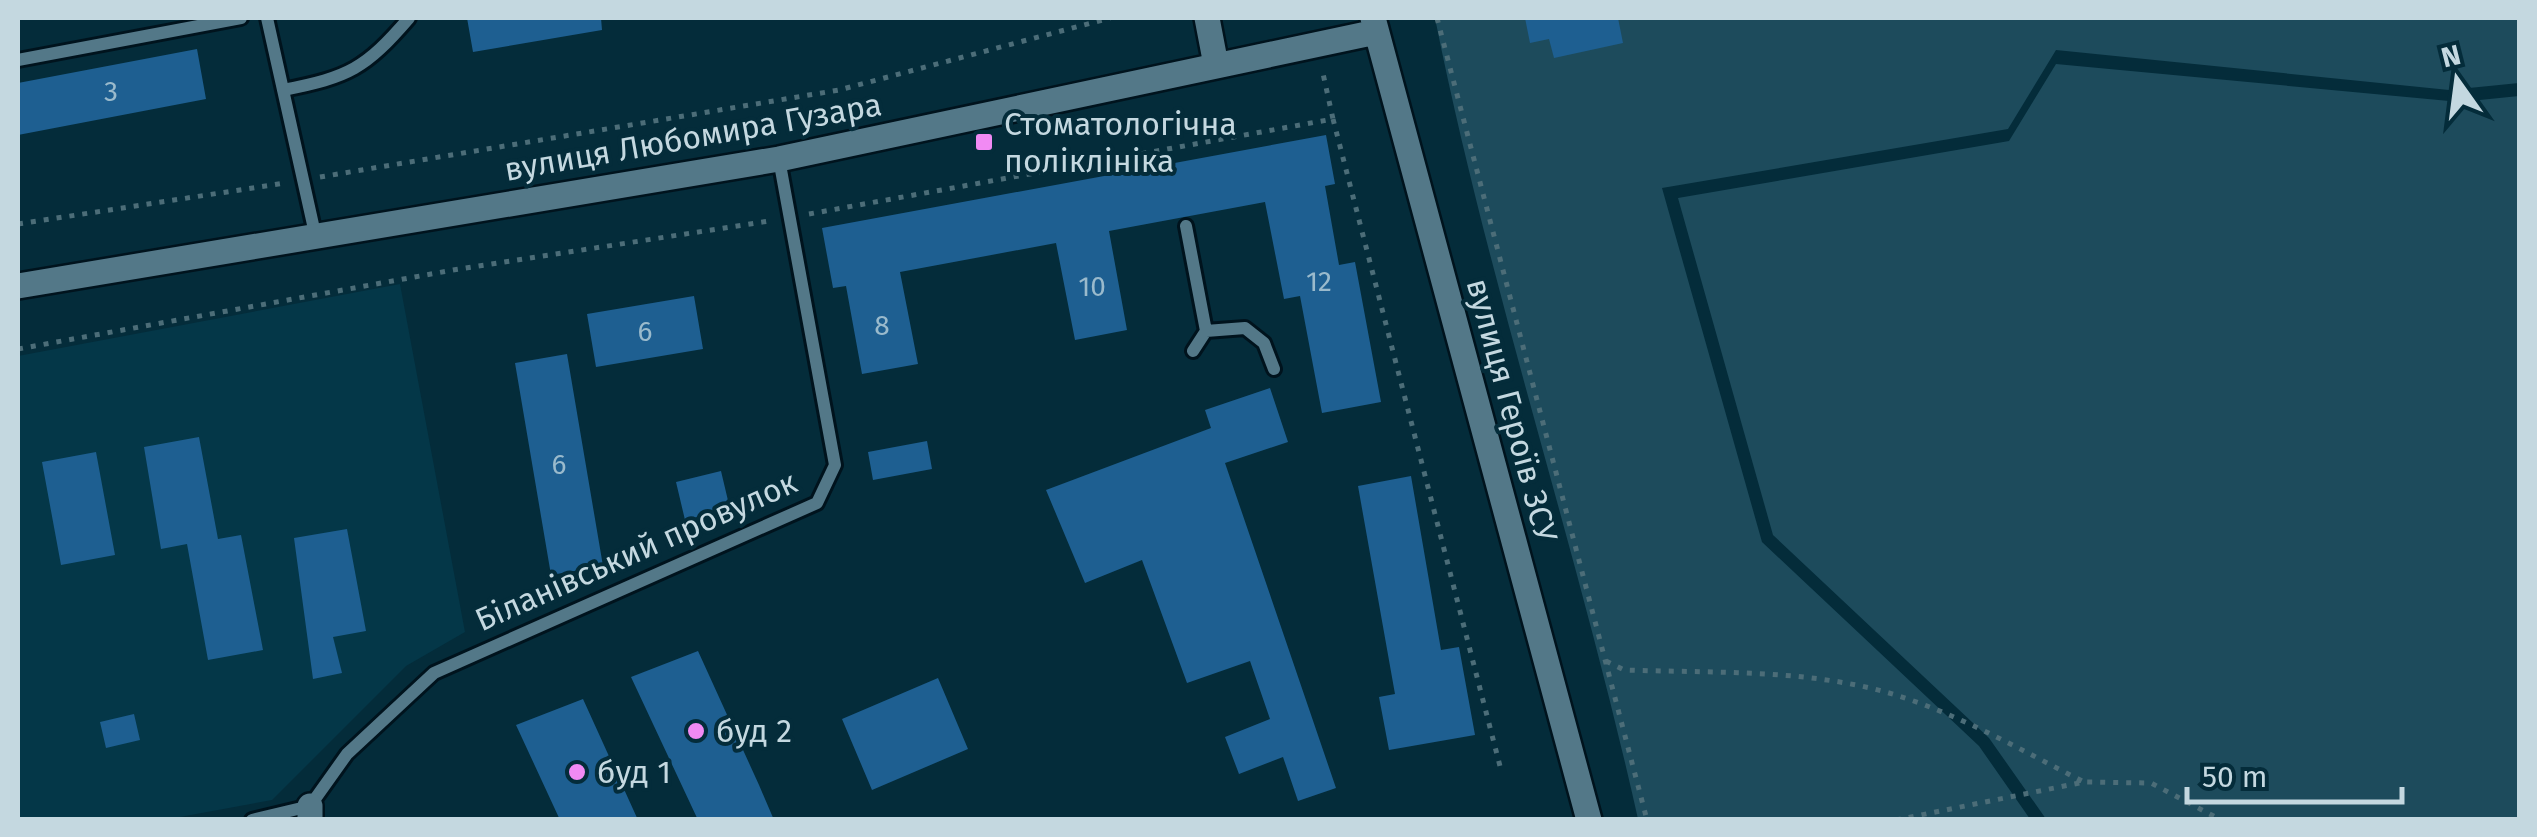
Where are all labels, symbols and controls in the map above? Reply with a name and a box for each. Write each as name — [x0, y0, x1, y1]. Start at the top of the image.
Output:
north arrow — [2407, 30, 2507, 130]
text: N — [2438, 38, 2464, 74]
house number: 3 — [104, 75, 118, 108]
street label: вулиця Любомира Гузара — [501, 85, 885, 189]
place label: Стоматологічна поліклініка — [1004, 105, 1237, 180]
marker: Стоматологічна поліклініка — [973, 131, 995, 153]
house number: 12 — [1306, 265, 1332, 298]
house number: 10 — [1078, 270, 1106, 303]
street label: вулиця Героїв ЗСУ — [1459, 274, 1566, 546]
house number: 8 — [874, 309, 890, 342]
house number: 6 — [638, 315, 652, 348]
house number: 6 — [552, 448, 566, 481]
street label: Біланівський провулок — [469, 463, 803, 639]
place label: буд 2 — [716, 712, 792, 750]
marker: буд 2 — [685, 720, 707, 742]
scale bar — [2187, 742, 2402, 804]
place label: буд 1 — [597, 753, 671, 791]
text: 50 m — [2202, 759, 2267, 795]
marker: буд 1 — [566, 761, 588, 783]

